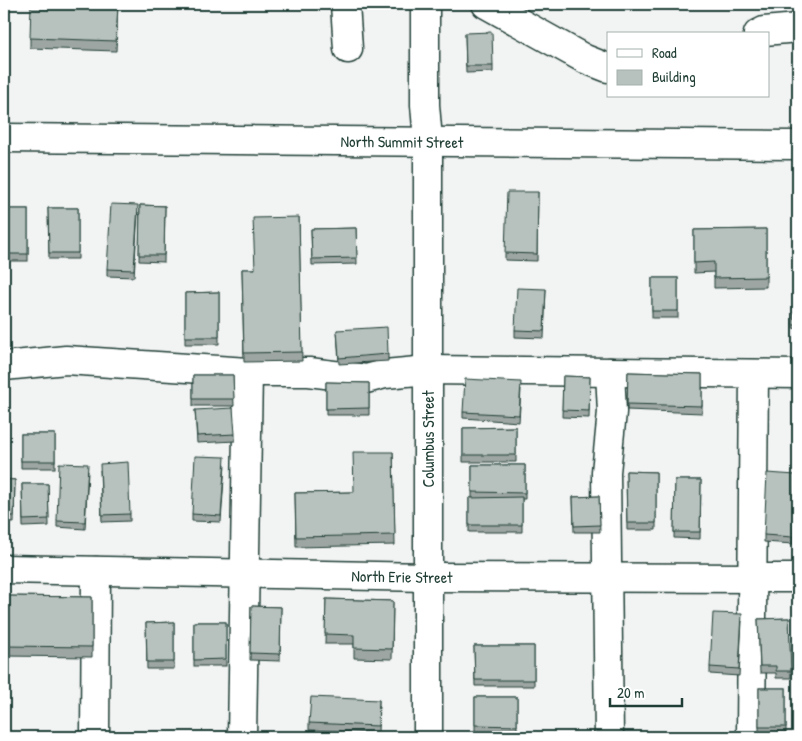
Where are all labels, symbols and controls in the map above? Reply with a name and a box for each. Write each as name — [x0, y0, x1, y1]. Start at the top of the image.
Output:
legend — [607, 32, 770, 98]
text: Road — [652, 42, 677, 63]
text: Building — [652, 66, 696, 87]
street label: North Summit Street — [341, 130, 464, 153]
street label: Columbus Street — [417, 390, 439, 487]
street label: North Erie Street — [351, 565, 453, 588]
scale bar — [610, 676, 682, 708]
text: 20 m — [617, 682, 644, 703]

